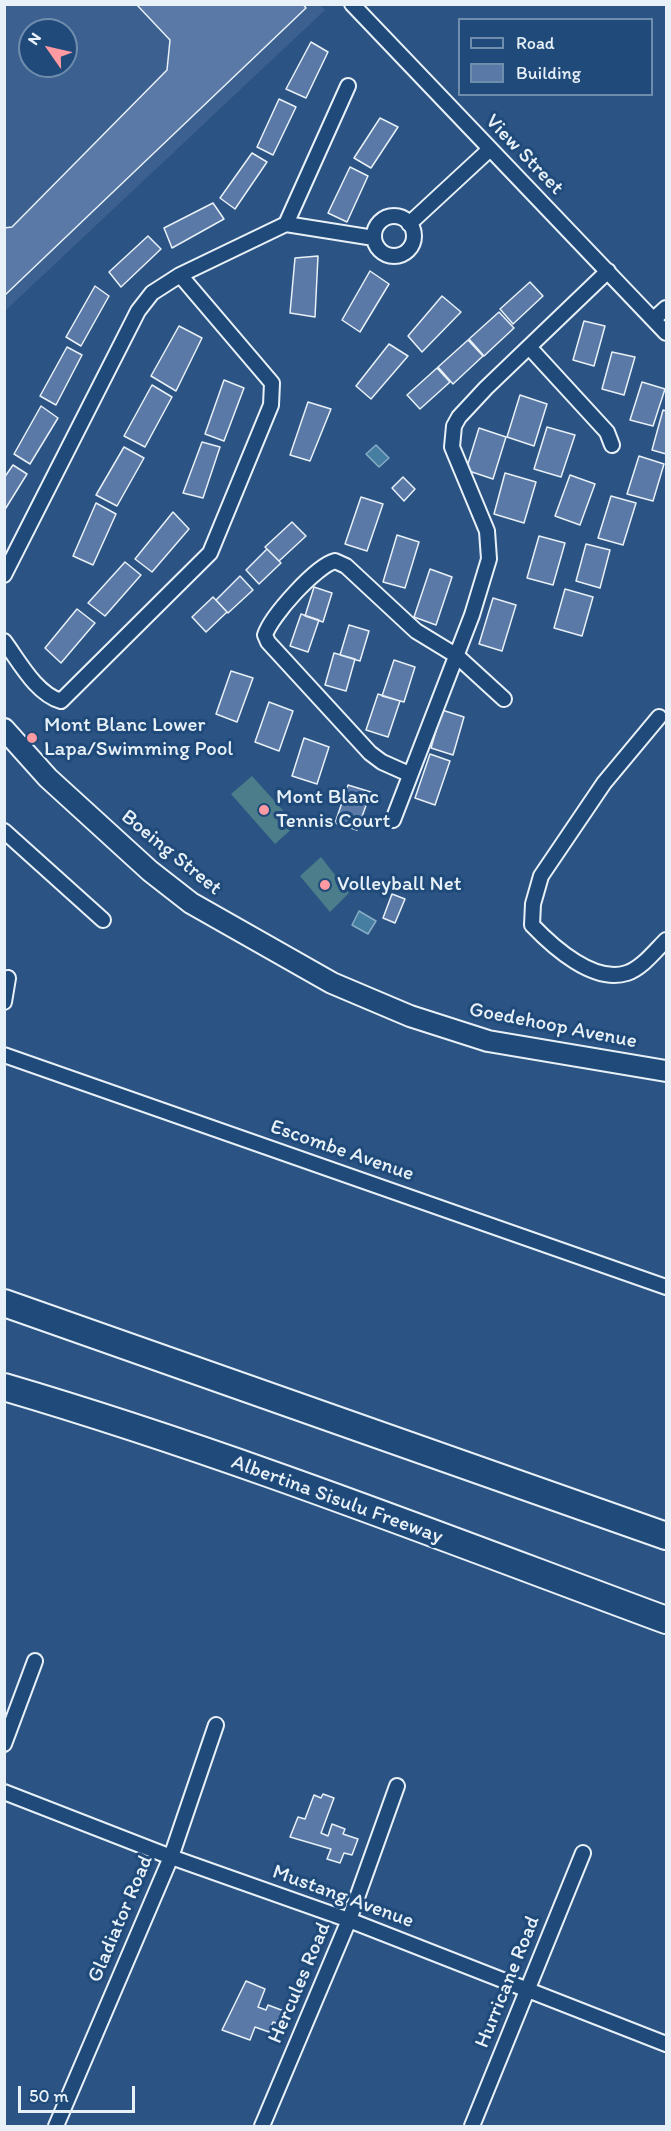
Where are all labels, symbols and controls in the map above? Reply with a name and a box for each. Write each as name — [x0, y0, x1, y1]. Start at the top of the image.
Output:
north arrow — [18, 18, 78, 78]
legend — [458, 18, 653, 96]
text: N — [23, 29, 45, 49]
text: Road — [516, 32, 555, 54]
text: Building — [516, 62, 581, 84]
street label: View Street — [479, 109, 569, 201]
place label: Mont Blanc Lower Lapa/Swimming Pool — [44, 713, 233, 763]
marker: Mont Blanc Lower Lapa/Swimming Pool — [25, 731, 39, 745]
place label: Mont Blanc Tennis Court — [276, 785, 390, 835]
marker: Mont Blanc Tennis Court — [257, 803, 271, 817]
street label: Boeing Street — [116, 805, 226, 901]
place label: Volleyball Net — [337, 872, 462, 898]
marker: Volleyball Net — [318, 878, 332, 892]
street label: Goedehoop Avenue — [467, 997, 639, 1055]
street label: Escombe Avenue — [267, 1115, 417, 1187]
street label: Albertina Sisulu Freeway — [228, 1450, 446, 1550]
street label: Gladiator Road — [83, 1852, 159, 1986]
street label: Mustang Avenue — [269, 1860, 417, 1934]
street label: Hurricane Road — [470, 1912, 546, 2052]
street label: Hercules Road — [263, 1919, 337, 2047]
scale bar — [21, 2074, 138, 2112]
text: 50 m — [29, 2085, 69, 2107]

